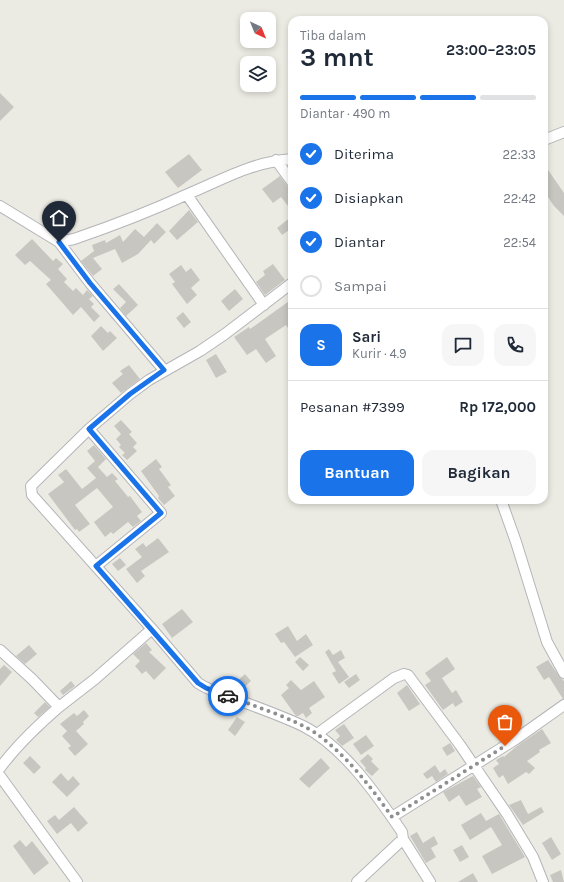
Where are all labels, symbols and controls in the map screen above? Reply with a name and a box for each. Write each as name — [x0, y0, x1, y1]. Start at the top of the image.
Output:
north arrow — [240, 12, 276, 48]
map controls — [240, 12, 276, 92]
text: Tiba dalam — [300, 28, 366, 43]
text: 23:00–23:05 — [446, 41, 536, 59]
text: 3 mnt — [300, 42, 374, 73]
button: layers — [240, 56, 276, 92]
text: Diantar · 490 m — [300, 106, 390, 121]
icon: check — [300, 143, 322, 165]
text: Diterima — [334, 145, 394, 163]
text: 22:33 — [503, 147, 536, 162]
icon: check — [300, 187, 322, 209]
text: Disiapkan — [334, 189, 404, 207]
text: 22:42 — [503, 191, 536, 206]
pin — [42, 201, 76, 242]
icon: home — [48, 207, 70, 229]
icon: check — [300, 231, 322, 253]
text: Diantar — [334, 233, 385, 251]
text: 22:54 — [503, 235, 536, 250]
text: Sampai — [334, 277, 387, 295]
button: chat — [442, 324, 484, 366]
button: phone — [494, 324, 536, 366]
text: Sari — [352, 328, 381, 346]
text: S — [316, 336, 326, 354]
text: Kurir · 4.9 — [352, 346, 407, 361]
text: Pesanan #7399 — [300, 398, 405, 416]
text: Rp 172,000 — [459, 398, 536, 416]
button: Bantuan — [300, 450, 414, 496]
button: Bagikan — [422, 450, 536, 496]
courier — [208, 676, 248, 716]
icon: car — [217, 685, 239, 707]
pin — [488, 705, 522, 746]
icon: bag — [494, 711, 516, 733]

